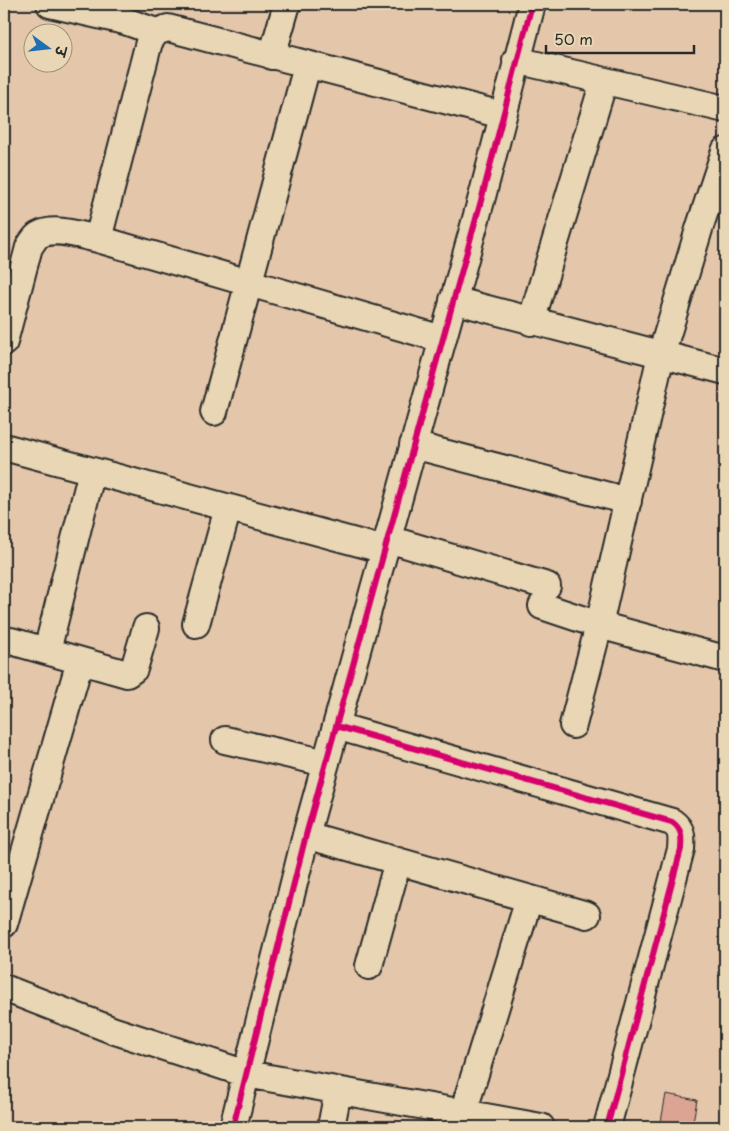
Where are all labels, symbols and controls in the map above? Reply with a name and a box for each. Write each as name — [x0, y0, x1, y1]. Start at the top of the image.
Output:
north arrow — [22, 22, 72, 72]
scale bar — [546, 22, 694, 54]
text: 50 m — [554, 27, 593, 50]
text: उ — [49, 42, 73, 60]

